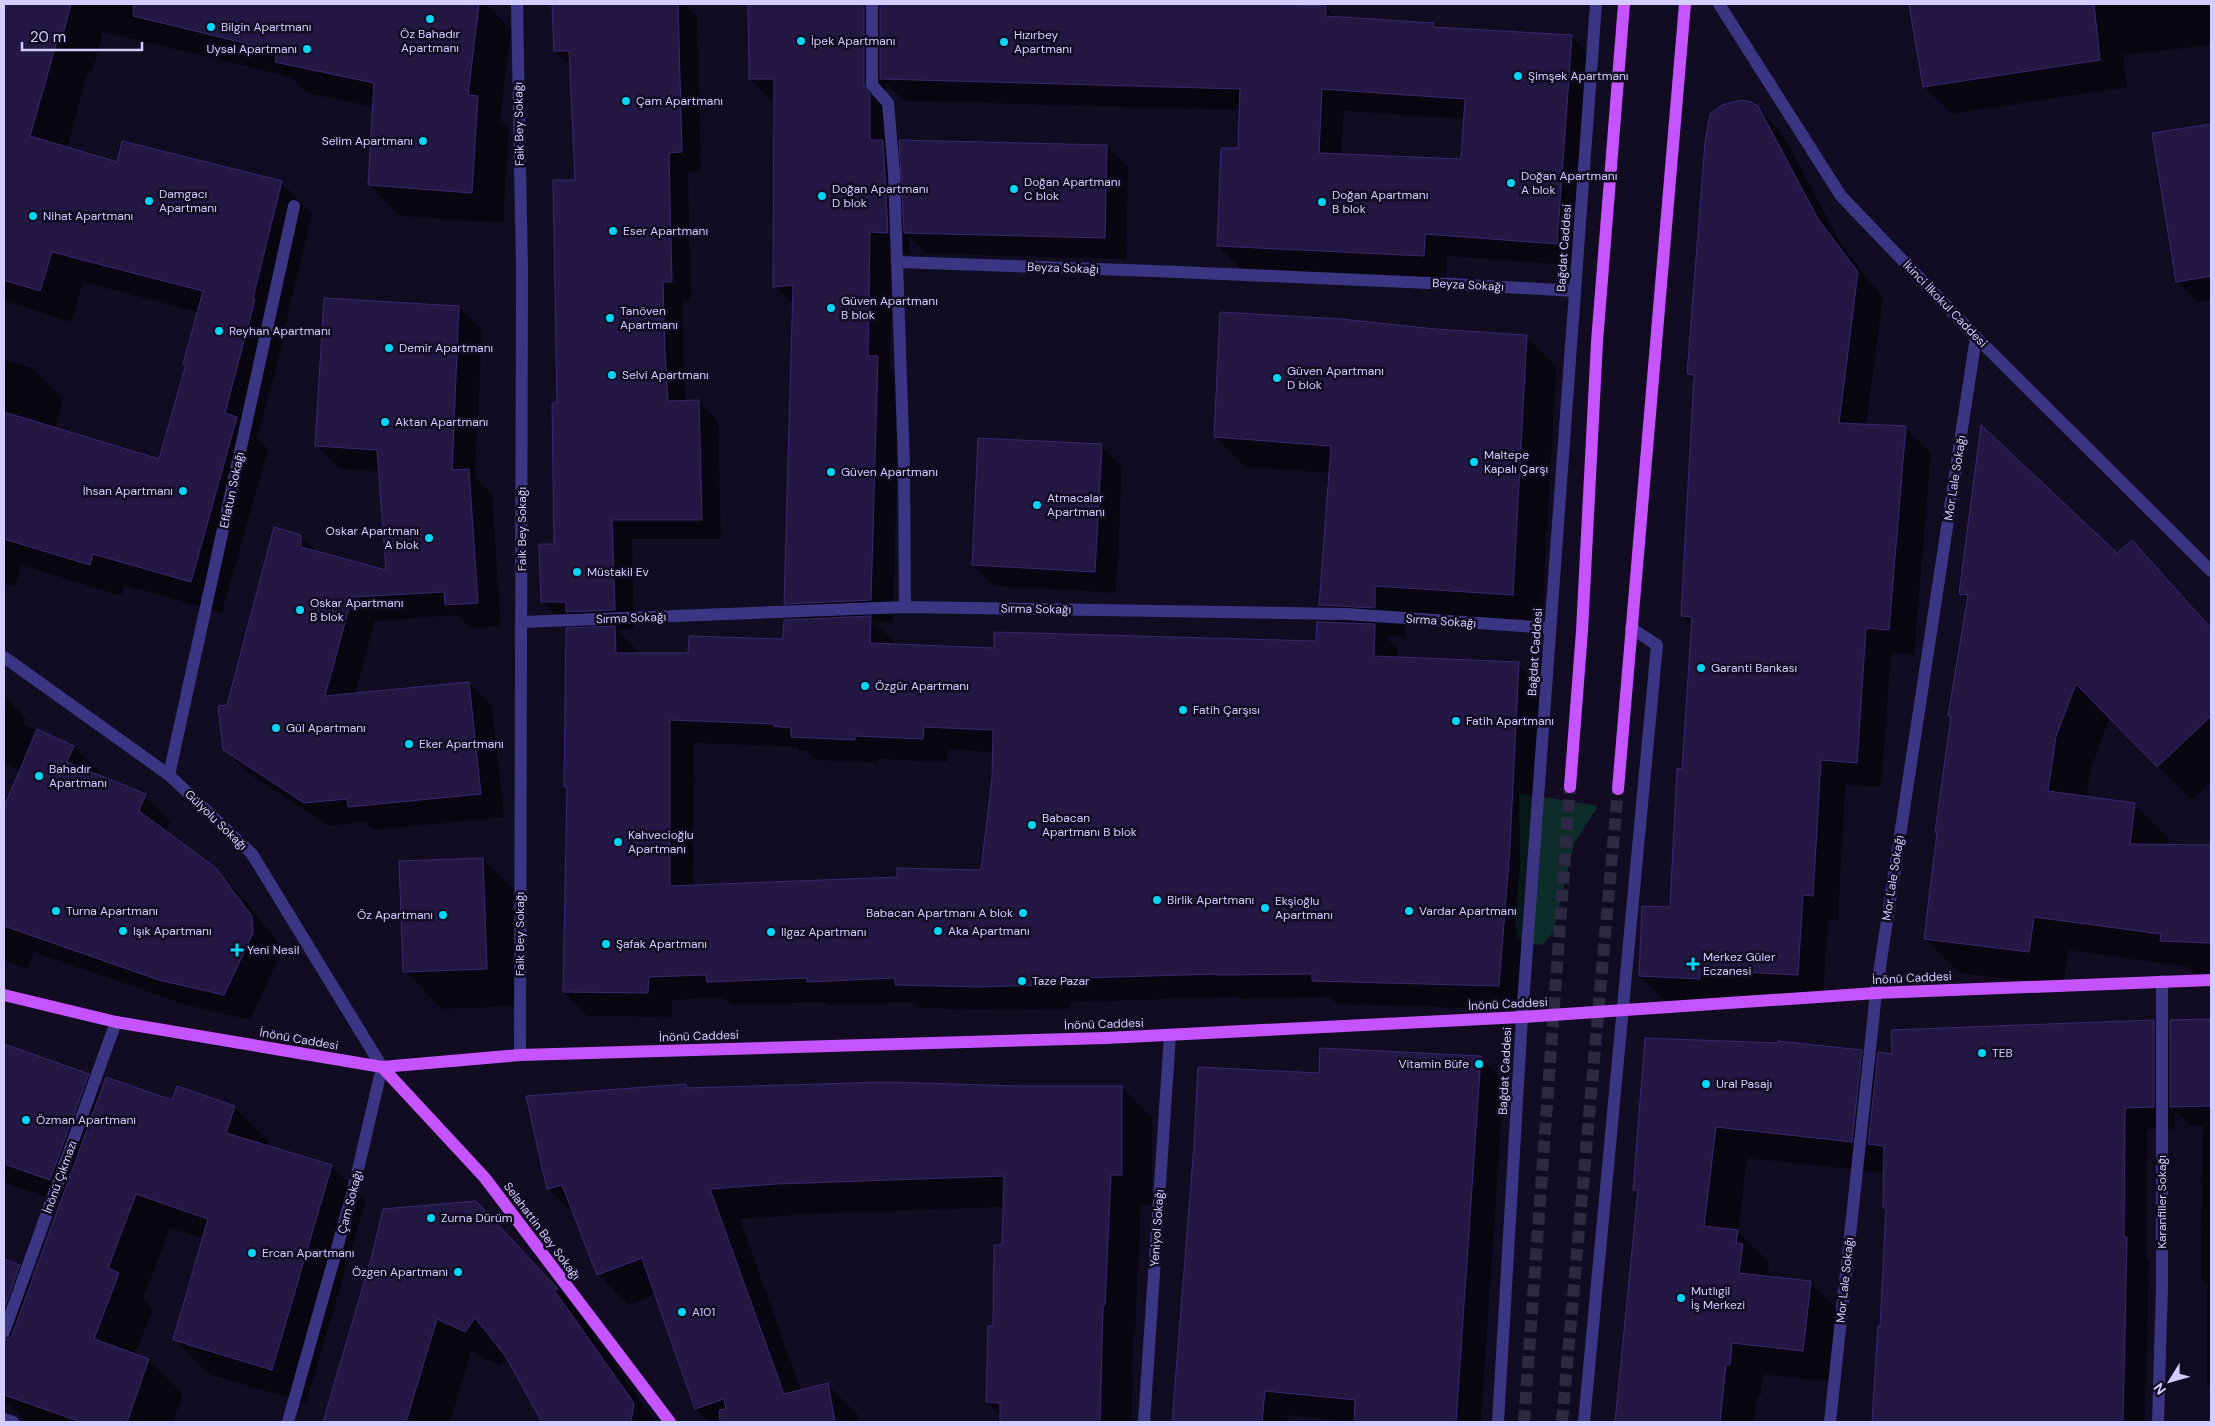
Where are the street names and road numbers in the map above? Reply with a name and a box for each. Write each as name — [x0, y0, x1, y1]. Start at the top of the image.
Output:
street label: Faik Bey Sokağı — [510, 82, 528, 166]
street label: Bağdat Caddesi — [1553, 203, 1575, 292]
street label: İkinci İlkokul Caddesi — [1899, 257, 1991, 351]
street label: Beyza Sokağı — [1027, 259, 1099, 277]
street label: Beyza Sokağı — [1432, 275, 1504, 295]
street label: Mor Lale Sokağı — [1940, 434, 1970, 522]
street label: Eflatun Sokağı — [216, 450, 248, 530]
street label: Faik Bey Sokağı — [514, 487, 530, 571]
street label: Sırma Sokağı — [1001, 600, 1071, 618]
street label: Bağdat Caddesi — [1524, 607, 1546, 696]
street label: Sırma Sokağı — [596, 609, 666, 627]
street label: Sırma Sokağı — [1405, 611, 1477, 631]
street label: Gülyolu Sokağı — [181, 786, 251, 854]
street label: Mor Lale Sokağı — [1878, 834, 1908, 922]
street label: Faik Bey Sokağı — [512, 892, 528, 976]
street label: İnönü Caddesi — [1872, 968, 1952, 988]
street label: İnönü Caddesi — [1468, 994, 1548, 1014]
street label: İnönü Caddesi — [1064, 1015, 1144, 1033]
street label: İnönü Caddesi — [258, 1024, 340, 1054]
street label: İnönü Caddesi — [659, 1027, 739, 1045]
street label: Bağdat Caddesi — [1495, 1027, 1515, 1115]
street label: İnönü Çıkmazı — [39, 1138, 81, 1216]
street label: Karanfiller Sokağı — [2154, 1155, 2170, 1249]
street label: Çam Sokağı — [334, 1169, 366, 1235]
street label: Selahattin Bey Sokağı — [500, 1179, 584, 1283]
street label: Yeniyol Sokağı — [1146, 1189, 1168, 1267]
street label: Mor Lale Sokağı — [1833, 1236, 1857, 1324]

